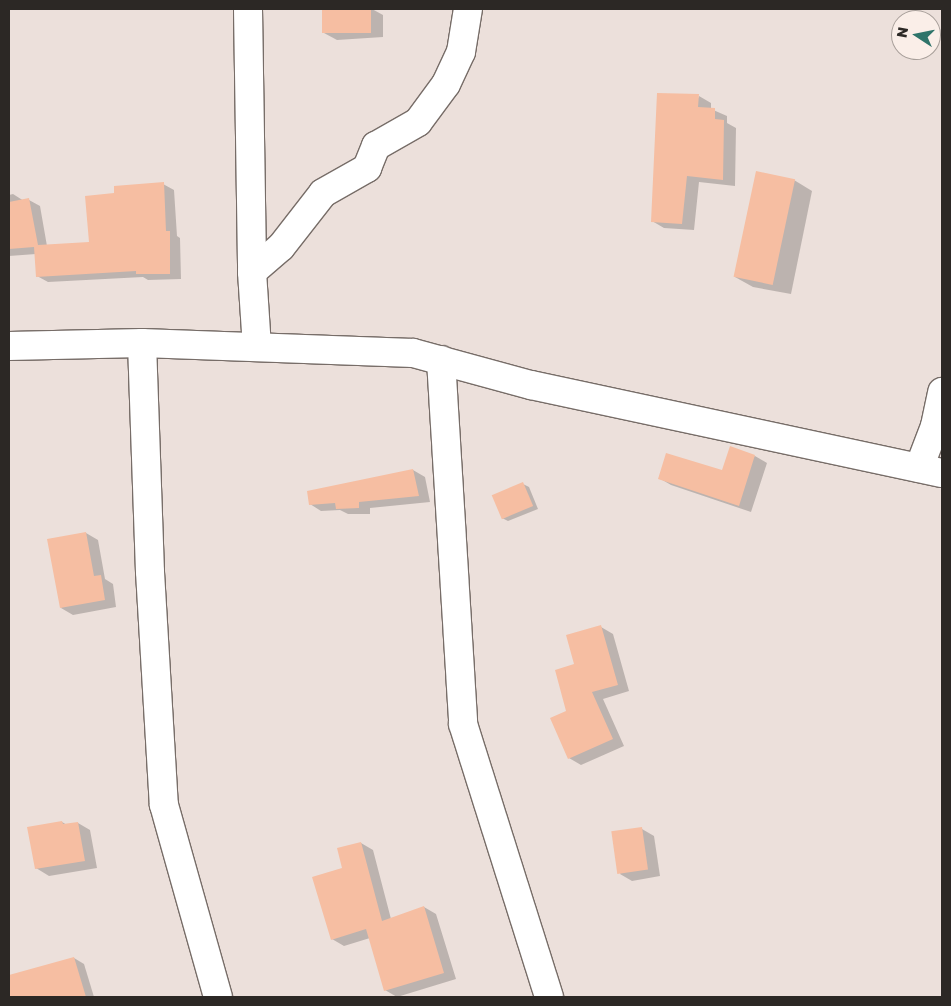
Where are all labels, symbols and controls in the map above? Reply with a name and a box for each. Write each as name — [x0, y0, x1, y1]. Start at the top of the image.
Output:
north arrow — [891, 10, 941, 60]
text: N — [892, 25, 911, 39]

